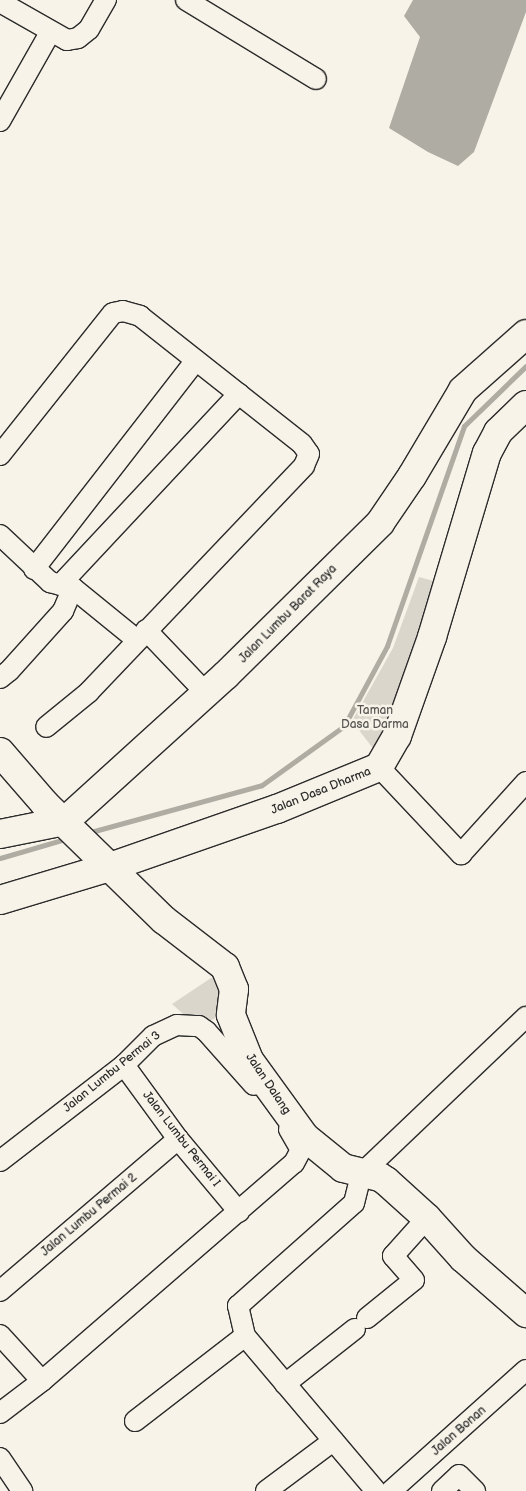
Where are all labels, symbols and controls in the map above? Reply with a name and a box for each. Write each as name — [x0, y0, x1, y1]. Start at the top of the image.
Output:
street label: Jalan Lumbu Barat Raya — [236, 562, 340, 666]
park label: Taman Dasa Darma — [341, 704, 409, 732]
street label: Jalan Dasa Dharma — [269, 764, 373, 818]
street label: Jalan Lumbu Permai 3 — [60, 1028, 164, 1116]
street label: Jalan Dalang — [242, 1051, 294, 1117]
street label: Jalan Lumbu Permai I — [139, 1088, 223, 1190]
street label: Jalan Lumbu Permai 2 — [38, 1171, 140, 1259]
street label: Jalan Bonan — [429, 1403, 489, 1459]

